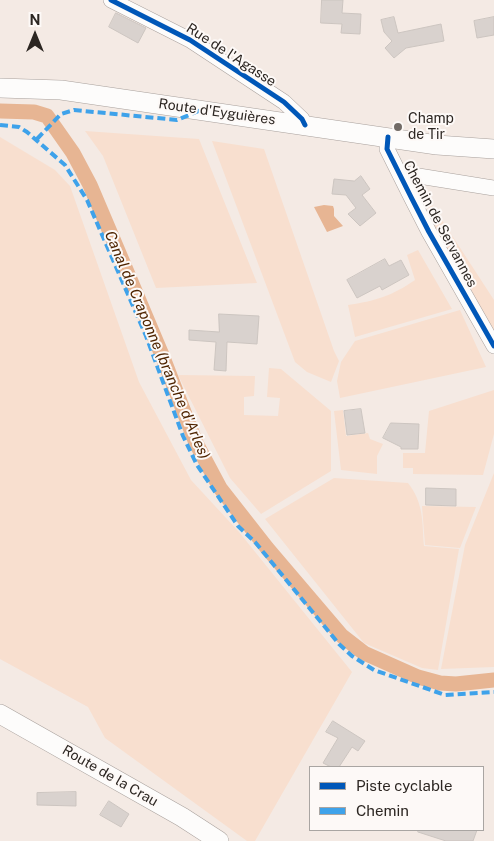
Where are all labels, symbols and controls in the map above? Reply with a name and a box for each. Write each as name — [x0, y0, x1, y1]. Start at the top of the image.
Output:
north arrow — [10, 10, 60, 60]
text: N — [30, 12, 40, 28]
street label: Rue de l'Agasse — [183, 20, 279, 90]
street label: Route d'Eyguières — [158, 95, 276, 129]
place label: Champ de Tir — [408, 111, 454, 144]
marker: Champ de Tir — [392, 121, 404, 133]
street label: Chemin de Servannes — [399, 158, 481, 290]
water label: Canal de Craponne (branche d'Arles) — [101, 228, 213, 462]
street label: Route de la Crau — [59, 742, 161, 810]
legend — [309, 766, 484, 831]
text: Piste cyclable — [356, 777, 453, 794]
text: Chemin — [356, 802, 409, 819]

